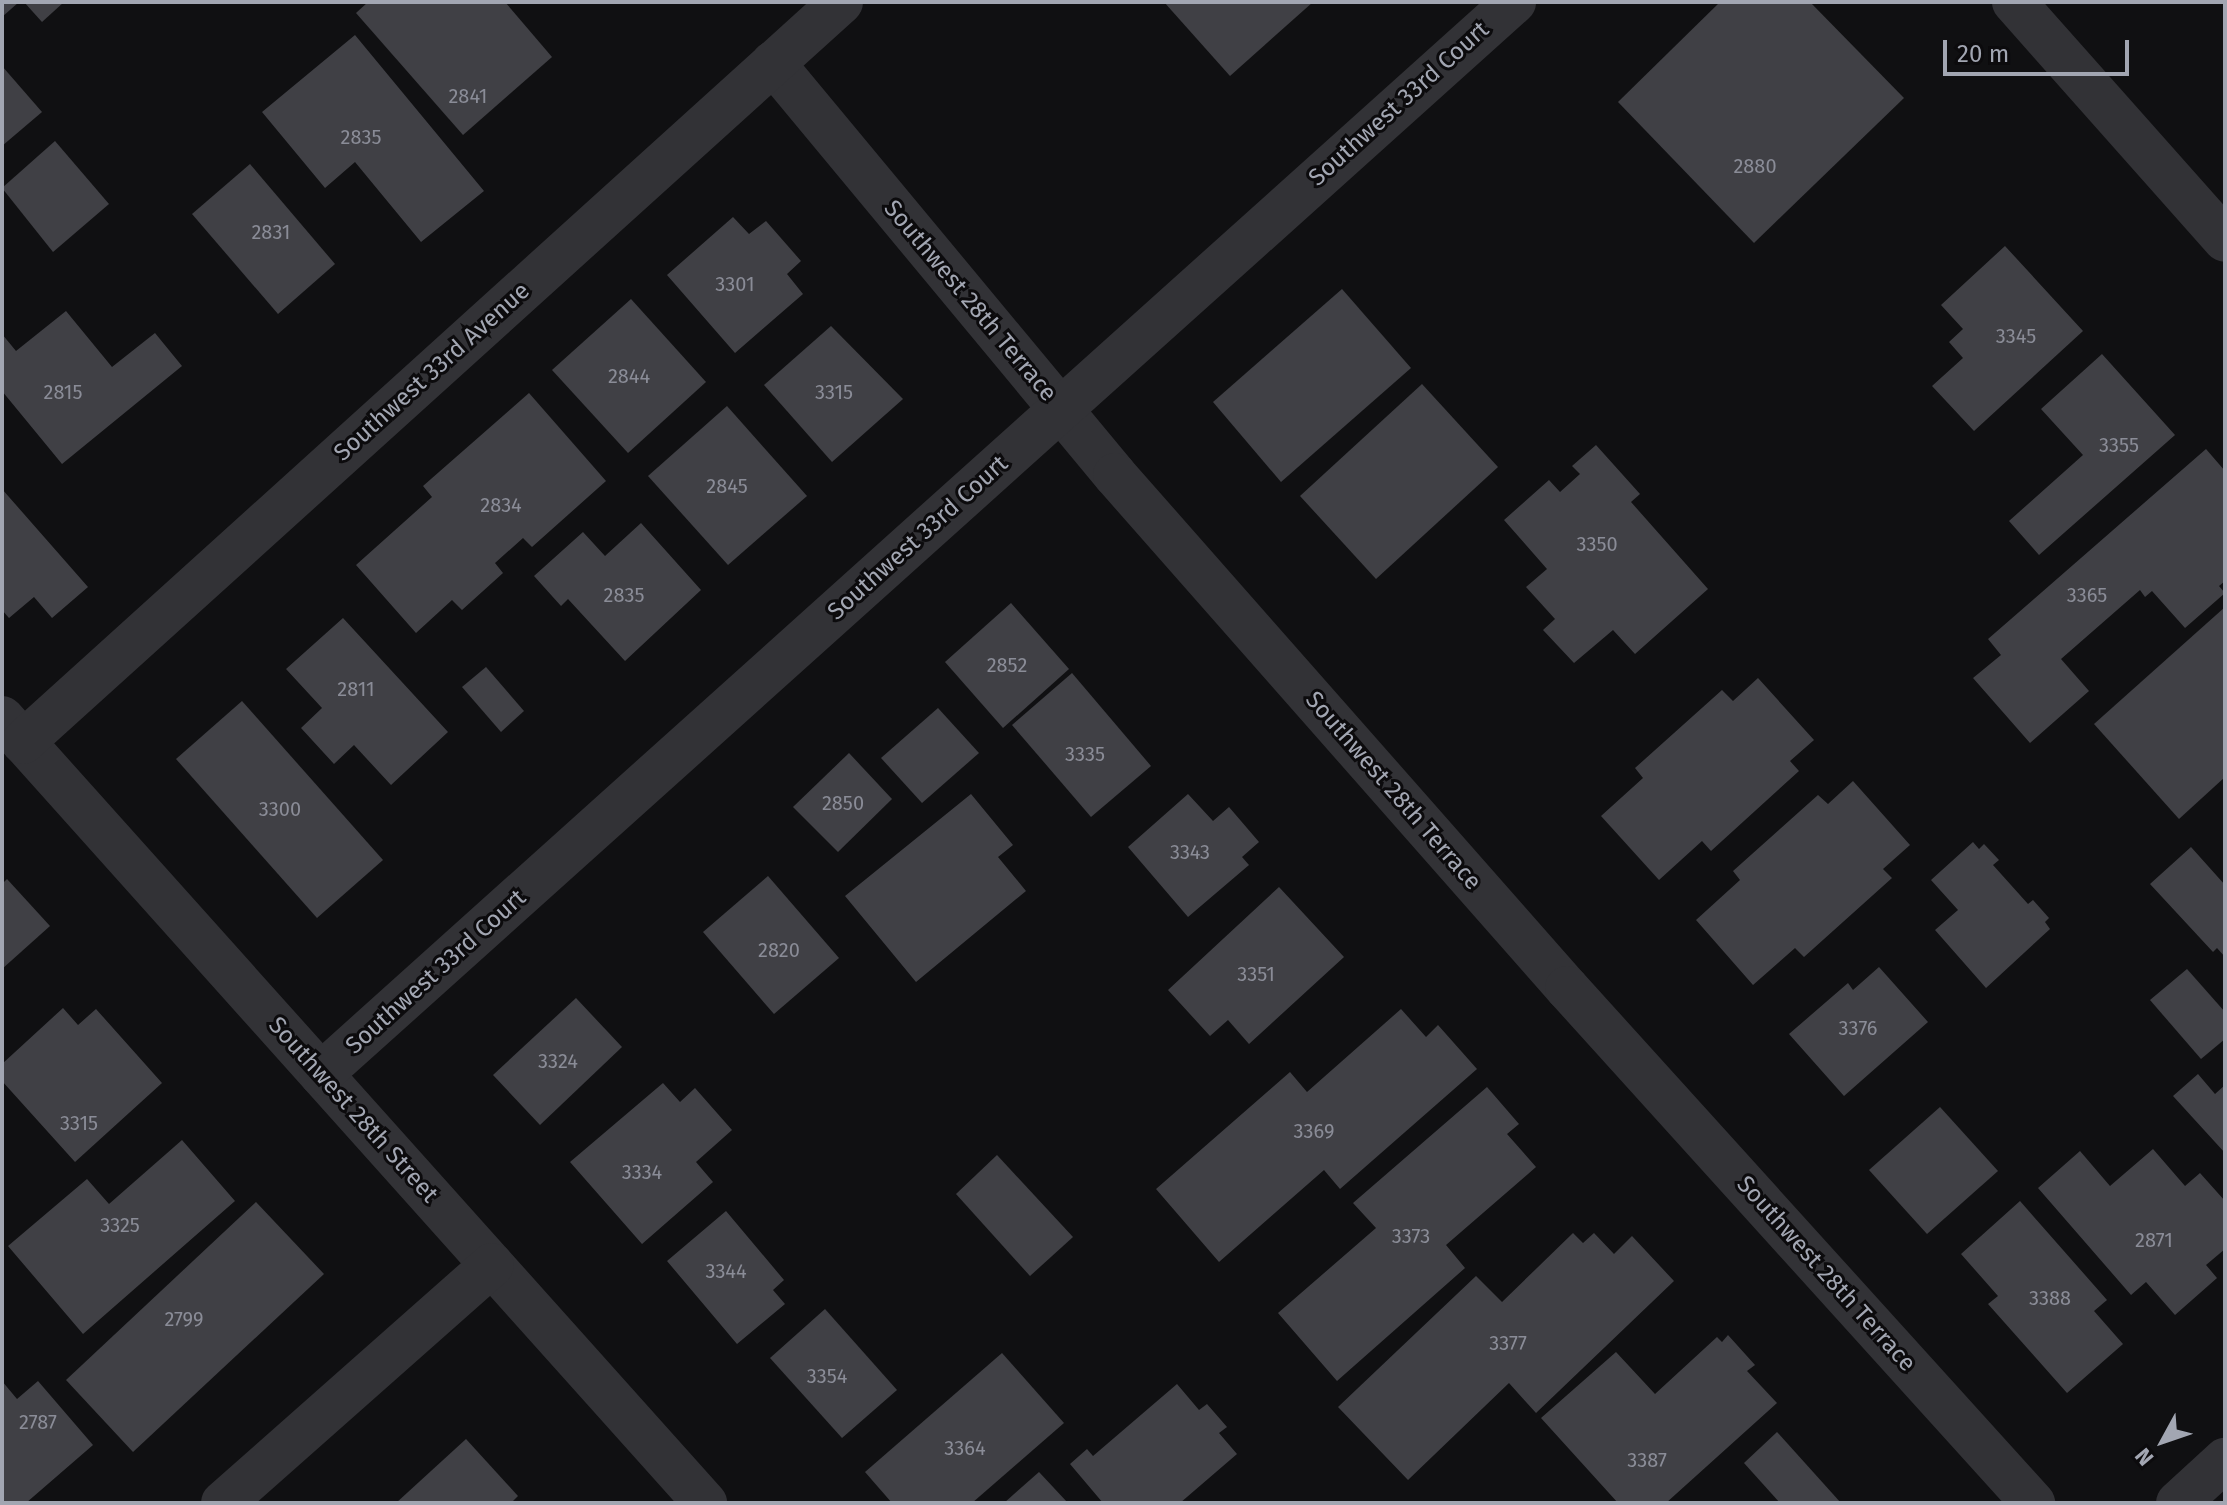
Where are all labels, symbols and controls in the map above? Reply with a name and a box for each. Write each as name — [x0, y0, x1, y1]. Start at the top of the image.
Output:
street label: Southwest 33rd Court — [1303, 16, 1495, 192]
scale bar — [1947, 24, 2133, 74]
text: 20 m — [1957, 40, 2009, 68]
house number: 2841 — [448, 84, 488, 108]
house number: 2835 — [341, 125, 381, 149]
house number: 2880 — [1733, 154, 1777, 178]
street label: Southwest 28th Terrace — [877, 195, 1063, 407]
house number: 2831 — [251, 220, 291, 244]
house number: 3301 — [715, 272, 755, 296]
street label: Southwest 33rd Avenue — [328, 277, 536, 467]
house number: 3345 — [1996, 324, 2036, 348]
house number: 2844 — [608, 364, 650, 388]
house number: 2815 — [44, 380, 82, 404]
house number: 3315 — [815, 380, 853, 404]
house number: 3355 — [2099, 433, 2139, 457]
street label: Southwest 33rd Court — [822, 450, 1014, 626]
house number: 2845 — [706, 474, 748, 498]
house number: 2834 — [480, 493, 522, 517]
house number: 3350 — [1576, 532, 1618, 556]
house number: 2835 — [604, 583, 644, 607]
house number: 3365 — [2067, 583, 2107, 607]
house number: 2852 — [987, 653, 1027, 677]
house number: 2811 — [337, 677, 375, 701]
street label: Southwest 28th Terrace — [1299, 686, 1487, 896]
house number: 3335 — [1065, 742, 1105, 766]
house number: 2850 — [822, 791, 864, 815]
house number: 3300 — [259, 797, 301, 821]
house number: 3343 — [1170, 840, 1210, 864]
street label: Southwest 33rd Court — [340, 884, 532, 1060]
house number: 2820 — [758, 938, 800, 962]
house number: 3351 — [1237, 962, 1275, 986]
street label: Southwest 28th Street — [262, 1011, 444, 1209]
house number: 3376 — [1839, 1016, 1877, 1040]
house number: 3324 — [538, 1049, 578, 1073]
house number: 3315 — [60, 1111, 98, 1135]
house number: 3369 — [1294, 1119, 1334, 1143]
house number: 3334 — [622, 1160, 662, 1184]
street label: Southwest 28th Terrace — [1730, 1170, 1922, 1378]
house number: 3325 — [100, 1213, 140, 1237]
house number: 3373 — [1392, 1224, 1430, 1248]
house number: 2871 — [2135, 1228, 2173, 1252]
house number: 3344 — [705, 1259, 747, 1283]
house number: 3388 — [2029, 1286, 2071, 1310]
house number: 2799 — [164, 1307, 204, 1331]
house number: 3377 — [1489, 1331, 1527, 1355]
house number: 3354 — [807, 1364, 847, 1388]
north arrow — [2123, 1401, 2203, 1481]
house number: 2787 — [19, 1410, 57, 1434]
house number: 3364 — [944, 1436, 986, 1460]
text: N — [2129, 1442, 2159, 1471]
house number: 3387 — [1627, 1448, 1667, 1472]

